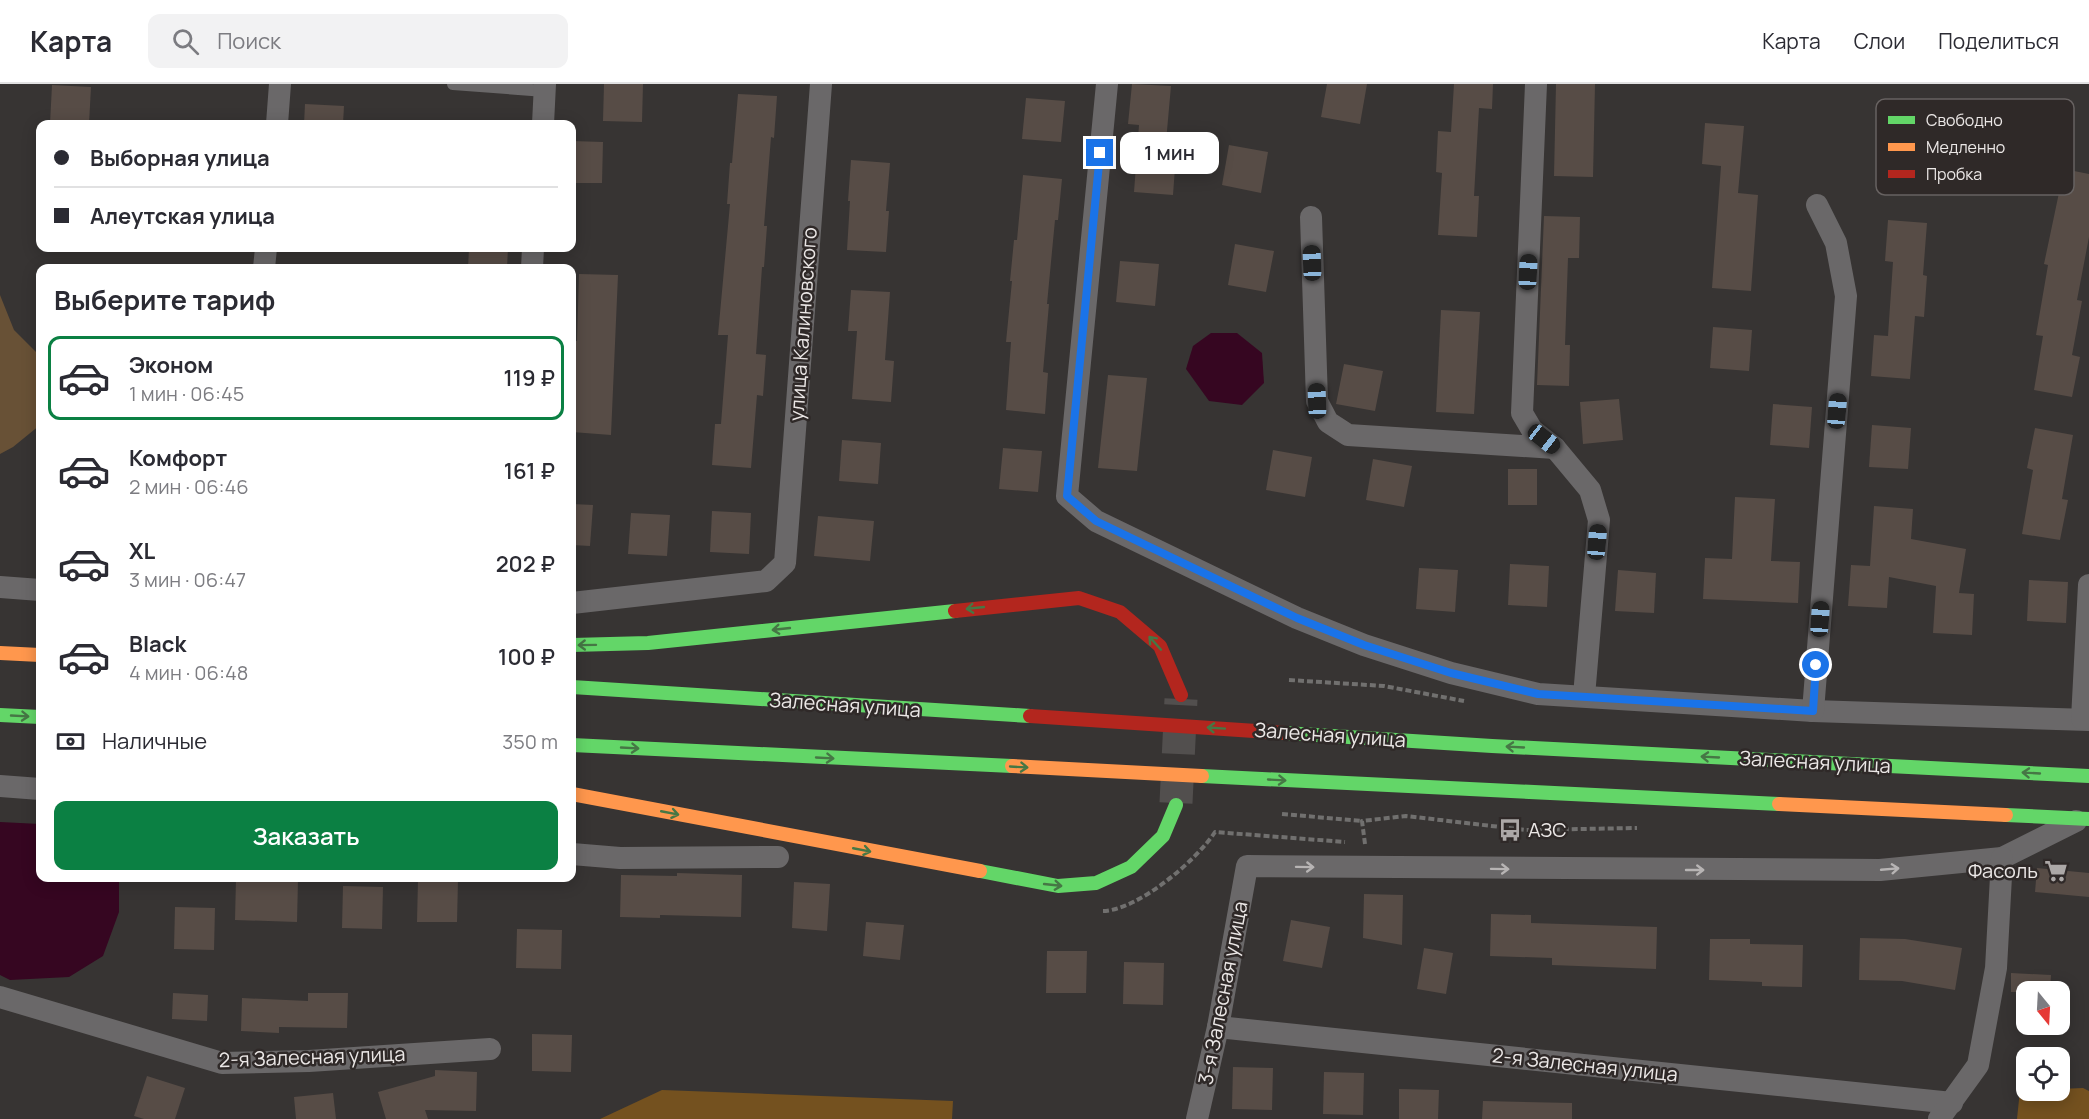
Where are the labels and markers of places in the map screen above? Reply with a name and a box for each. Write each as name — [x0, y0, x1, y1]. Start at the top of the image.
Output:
place label: АЗС — [1528, 816, 1567, 843]
bus stop icon: АЗС — [1497, 817, 1523, 843]
place label: Фасоль — [1968, 857, 2038, 884]
supermarket icon: Фасоль — [2043, 858, 2069, 884]

